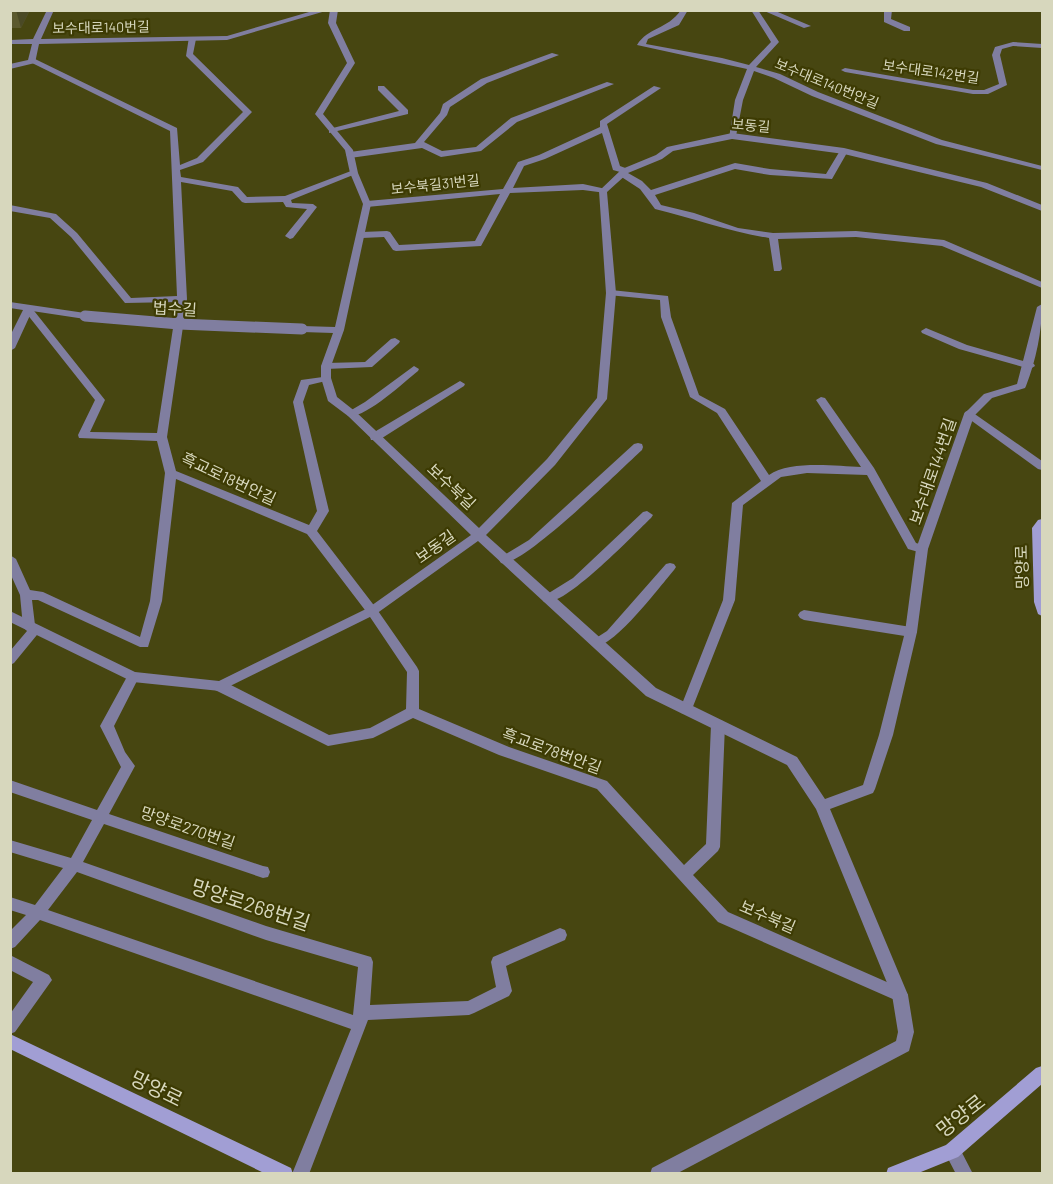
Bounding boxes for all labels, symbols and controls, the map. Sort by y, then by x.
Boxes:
street label: 보수대로140번길 [52,18,150,36]
street label: 보수대로140번안길 [773,54,881,112]
street label: 보수대로142번길 [882,56,980,86]
street label: 보동길 [731,115,771,135]
street label: 보수북길31번길 [390,171,480,197]
street label: 법수길 [152,297,198,319]
street label: 보수대로144번길 [905,415,959,527]
street label: 흑교로18번안길 [179,448,279,508]
street label: 보수북길 [424,459,480,513]
street label: 보동길 [411,526,459,566]
street label: 망양로 [1011,544,1031,589]
street label: 흑교로78번안길 [500,723,604,777]
street label: 망양로270번길 [138,802,238,852]
street label: 망양로268번길 [189,874,313,934]
street label: 보수북길 [737,896,799,936]
street label: 망양로 [127,1065,187,1111]
street label: 망양로 [931,1089,989,1141]

